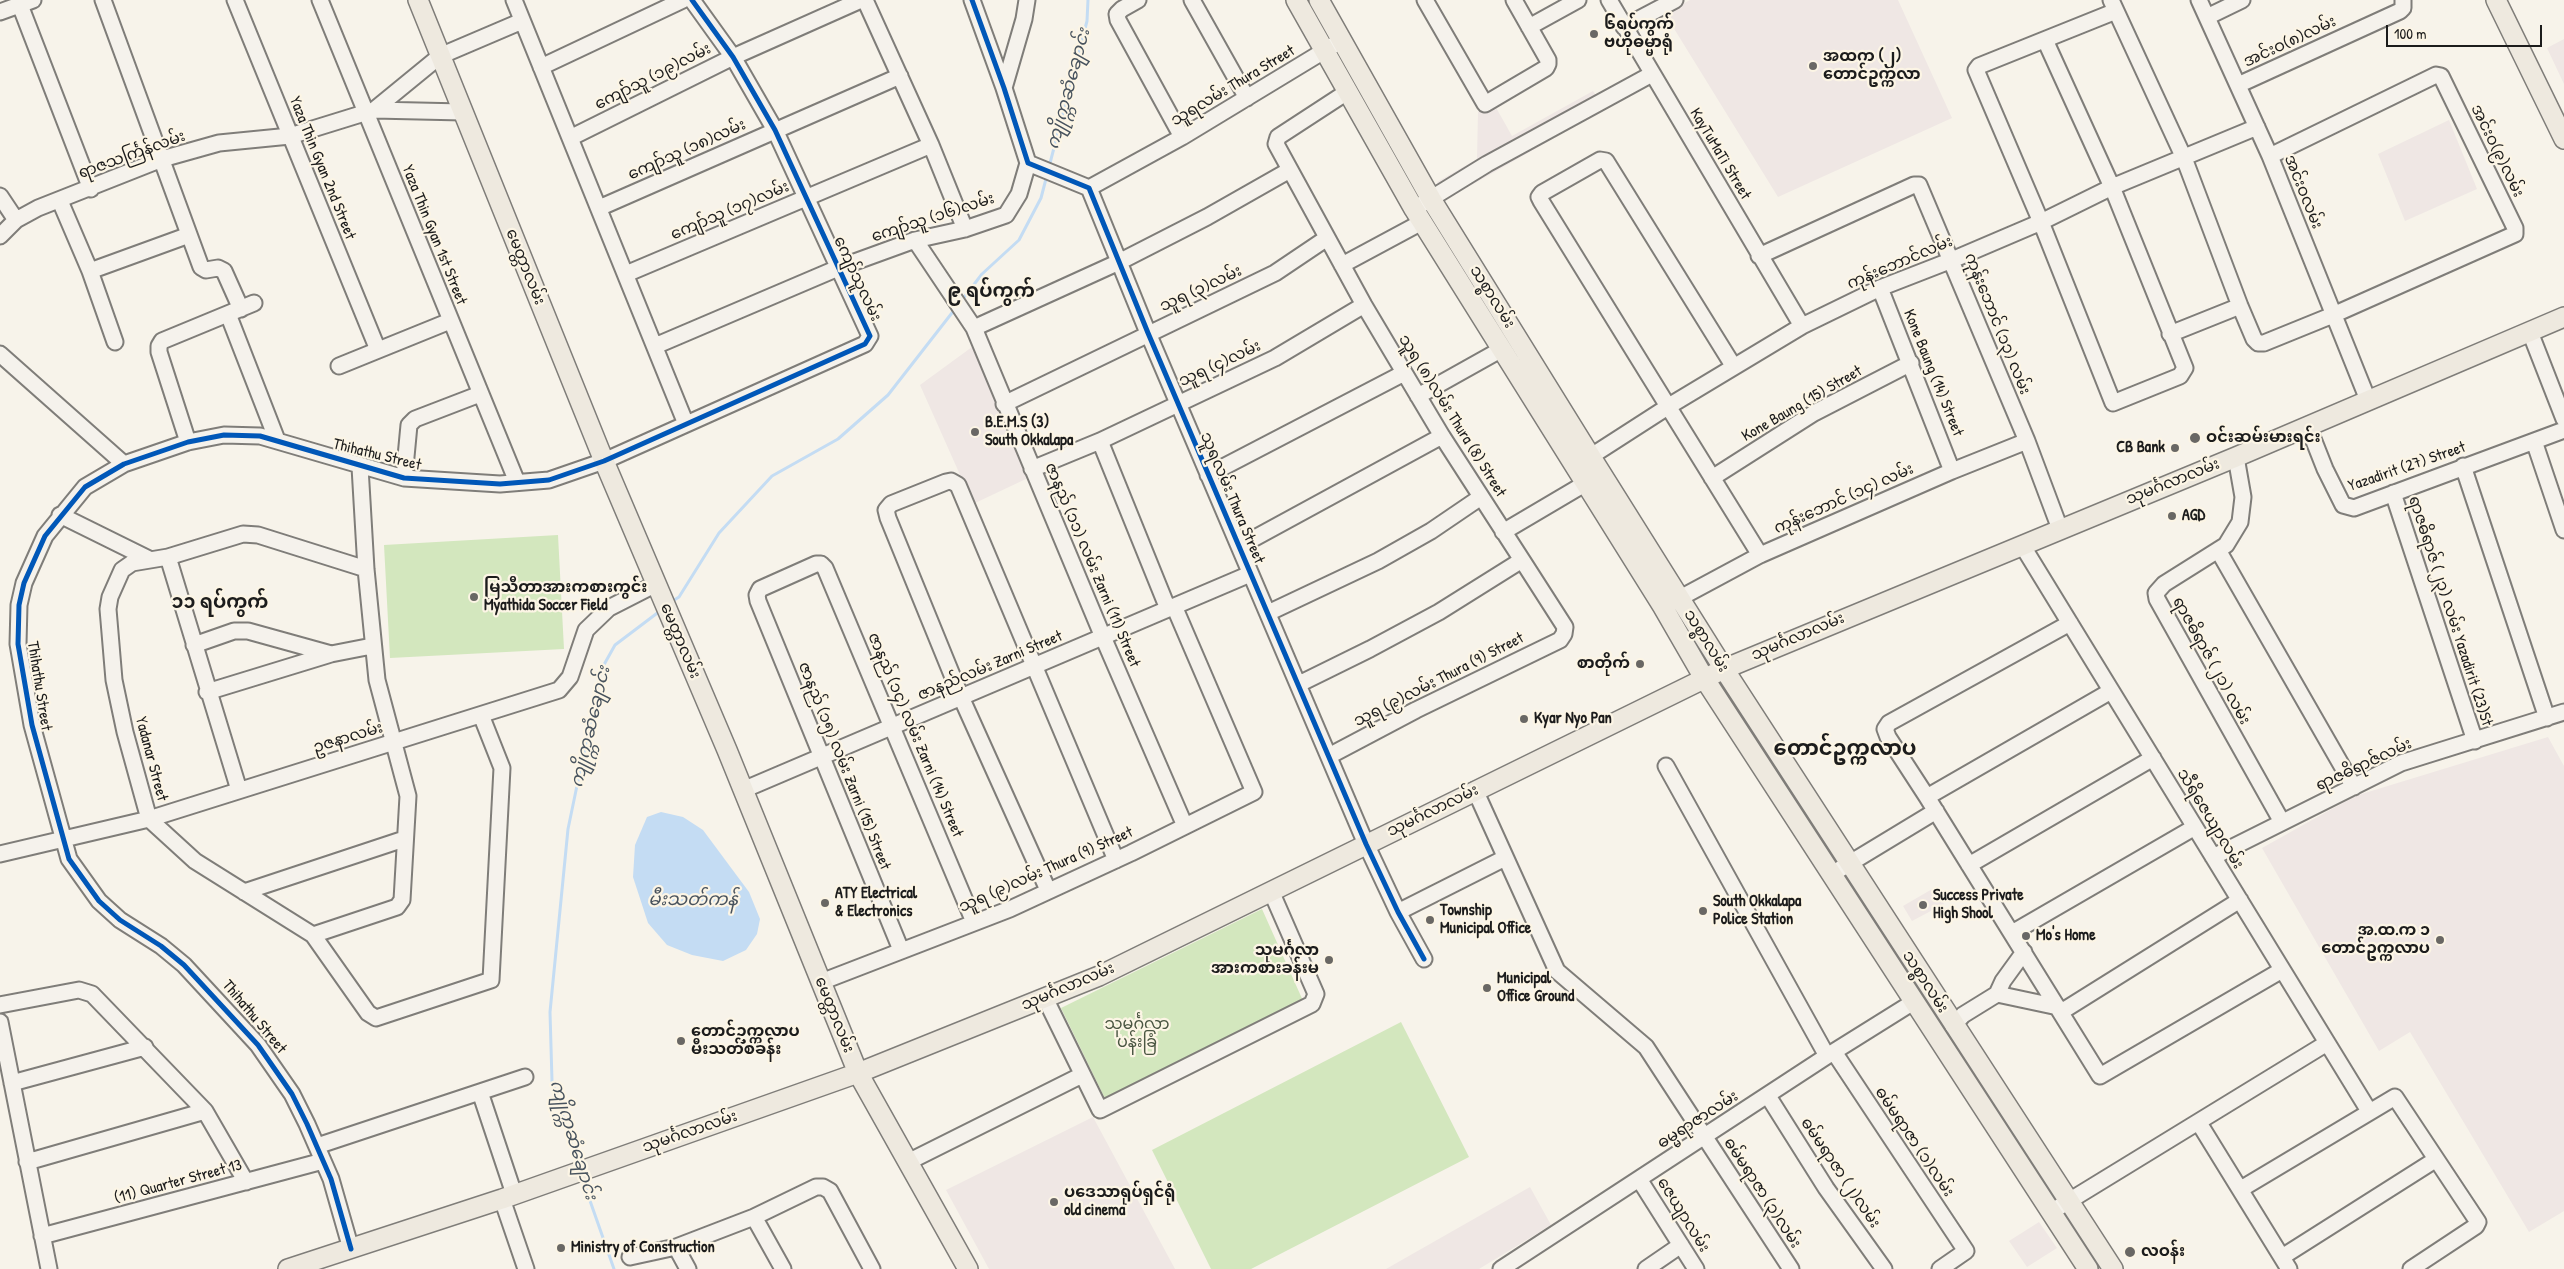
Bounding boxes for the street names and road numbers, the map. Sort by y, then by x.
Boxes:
street label: အင်းဝ(၈)လမ်း [2241,12,2339,72]
street label: ကျော်သူ (၁၉)လမ်း [592,39,714,115]
street label: သူရလမ်း Thura Street [1168,41,1298,131]
street label: Yaza Thin Gyan 2nd Street [285,94,359,242]
street label: အင်းဝ(၉)လမ်း [2466,101,2528,201]
street label: KayTuMaTi Street [1685,105,1755,203]
street label: ကျော်သူ (၁၈)လမ်း [625,115,749,185]
street label: ရာဇသင်္ကြန်လမ်း [76,127,188,183]
street label: အင်းဝလမ်း [2279,152,2327,232]
street label: Yaza Thin Gyan 1st Street [397,162,471,308]
street label: ကျော်သူ (၁၇)လမ်း [668,177,792,245]
street label: ကျော်သူ (၁၆)လမ်း [869,189,997,247]
street label: မေတ္တာလမ်း [501,226,549,308]
street label: ကုန်းဘောင်လမ်း [1844,232,1956,294]
street label: ကျော်သူလမ်း [829,233,885,325]
street label: ကုန်းဘောင် (၁၃) လမ်း [1960,250,2034,398]
street label: သူရ (၃)လမ်း [1157,262,1245,316]
street label: သစ္စာလမ်း [1465,262,1519,332]
street label: Kone Baung (14) Street [1899,307,1967,439]
street label: သူရ (၈)လမ်း Thura (8) Street [1394,331,1510,501]
street label: သူရ (၄)လမ်း [1176,337,1264,391]
street label: Kone Baung (15) Street [1738,362,1866,446]
street label: သူရလမ်း Thura Street [1196,429,1268,567]
street label: Thihathu Street [331,435,423,475]
street label: Yazadirit (27) Street [2346,438,2468,496]
street label: သုမင်္ဂလာလမ်း [2123,455,2223,509]
street label: ဇာနည် (၁၁) လမ်း Zarni (11) Street [1040,460,1144,670]
street label: ကုန်းဘောင် (၁၄) လမ်း [1771,460,1917,538]
street label: ရာဇဓိရာဇ် (၂၃) လမ်း Yazadirit (23)St [2404,494,2496,728]
street label: ရာဇဓိရာဇ် (၂၁) လမ်း [2168,594,2254,728]
street label: မေတ္တာလမ်း [655,600,705,682]
street label: သစ္စာလမ်း [1679,606,1733,676]
street label: သုမင်္ဂလာလမ်း [1749,609,1847,665]
street label: ဇာနည်လမ်း Zarni Street [915,627,1065,705]
street label: သူရ (၉)လမ်း Thura (9) Street [1351,629,1527,731]
street label: ဇာနည် (၁၄) လမ်း Zarni (14) Street [863,630,967,840]
street label: Thihathu Street [22,640,56,732]
street label: ဇာနည် (၁၅) လမ်း Zarni (15) Street [793,659,895,873]
street label: Yadanar Street [131,715,171,803]
street label: ဥဇနာလမ်း [311,718,385,758]
street label: ရာဇဓိရာဇ်လမ်း [2313,734,2415,796]
street label: သီရိဇေယျာလမ်း [2173,765,2247,873]
street label: သုမင်္ဂလာလမ်း [1384,781,1482,841]
street label: သူရ (၉)လမ်း Thura (9) Street [956,823,1136,917]
street label: သစ္စာလမ်း [1898,947,1952,1017]
street label: သုမင်္ဂလာလမ်း [1019,959,1117,1015]
street label: မေတ္တာလမ်း [810,974,858,1056]
street label: Thihathu Street [218,976,290,1058]
street label: ဓမ်မရာဇာ (၁)လမ်း [1870,1084,1958,1200]
street label: ဓမ္မရာဇာလမ်း [1654,1087,1742,1153]
street label: သုမင်္ဂလာလမ်း [640,1107,740,1157]
street label: ဓမ်မရာဇာ (၂)လမ်း [1796,1114,1884,1232]
street label: ဓမ်မရာဇာ (၃)လမ်း [1719,1134,1805,1252]
street label: (11) Quarter Street 13 [112,1156,244,1208]
street label: ဇေယျာလမ်း [1652,1174,1714,1256]

